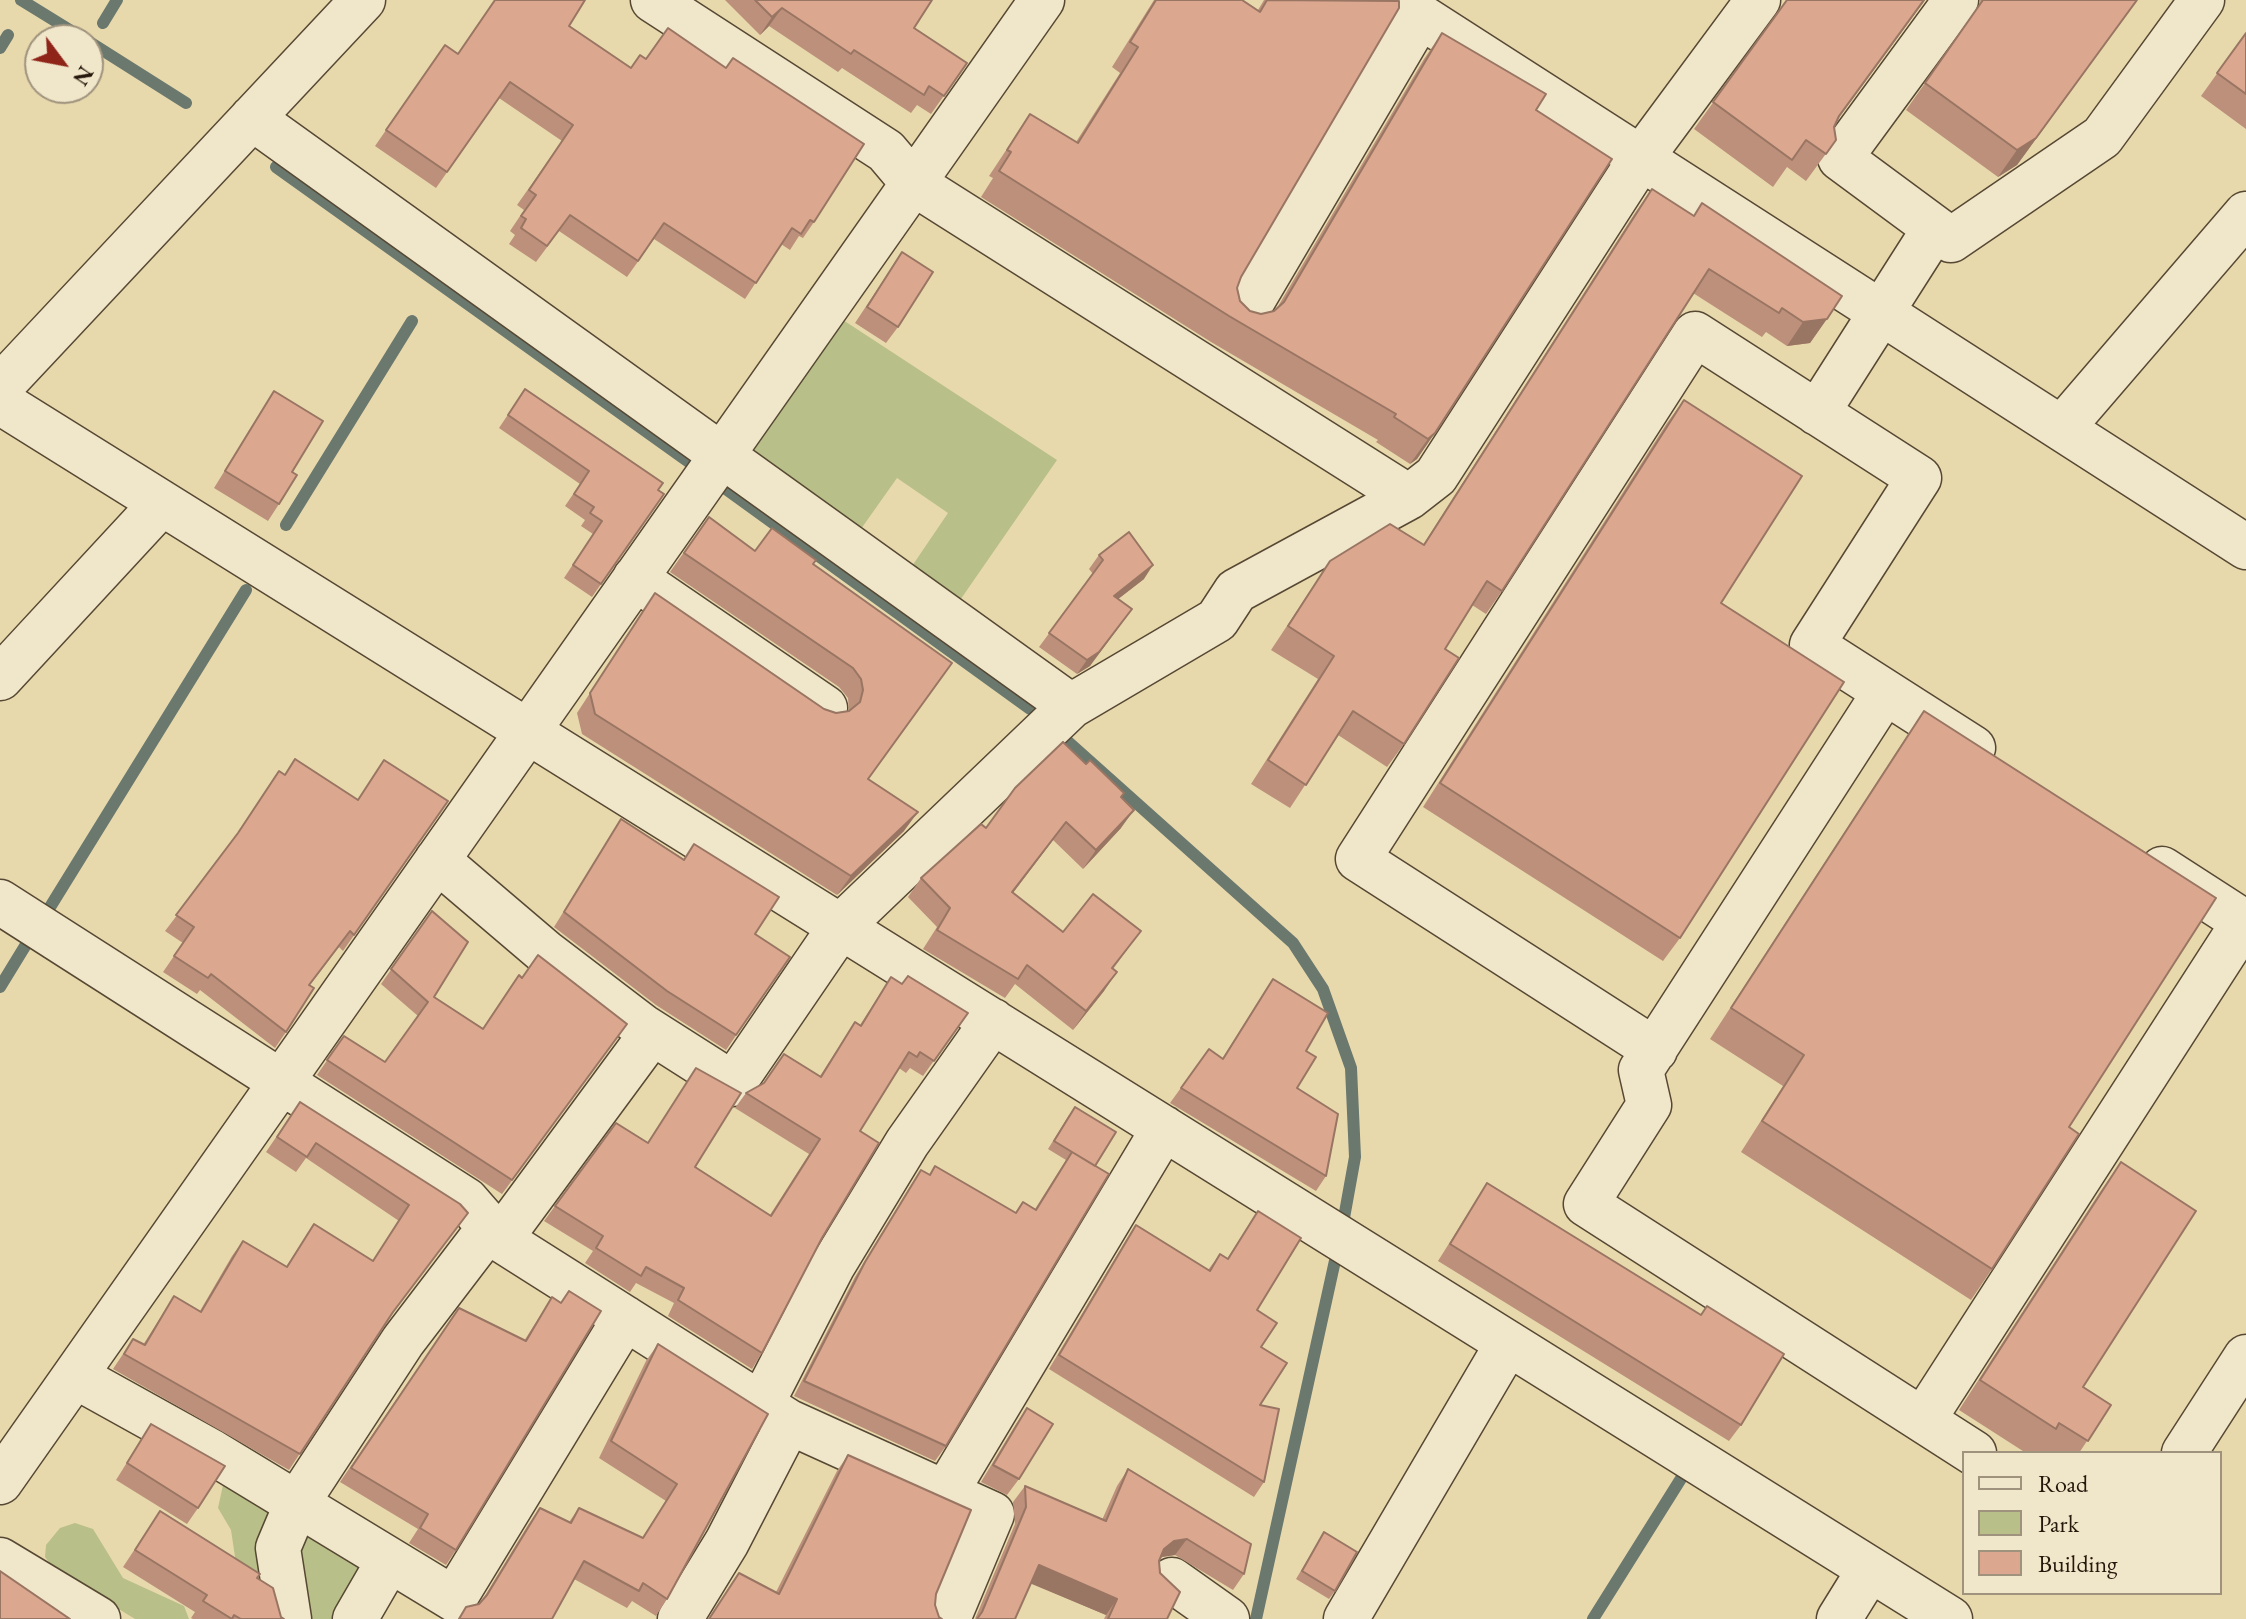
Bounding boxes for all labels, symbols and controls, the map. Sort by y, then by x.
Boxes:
north arrow [24,24,104,104]
text: N [66,61,100,91]
legend [1962,1451,2222,1595]
text: Road [2038,1468,2088,1499]
text: Park [2038,1508,2079,1539]
text: Building [2038,1548,2118,1579]

